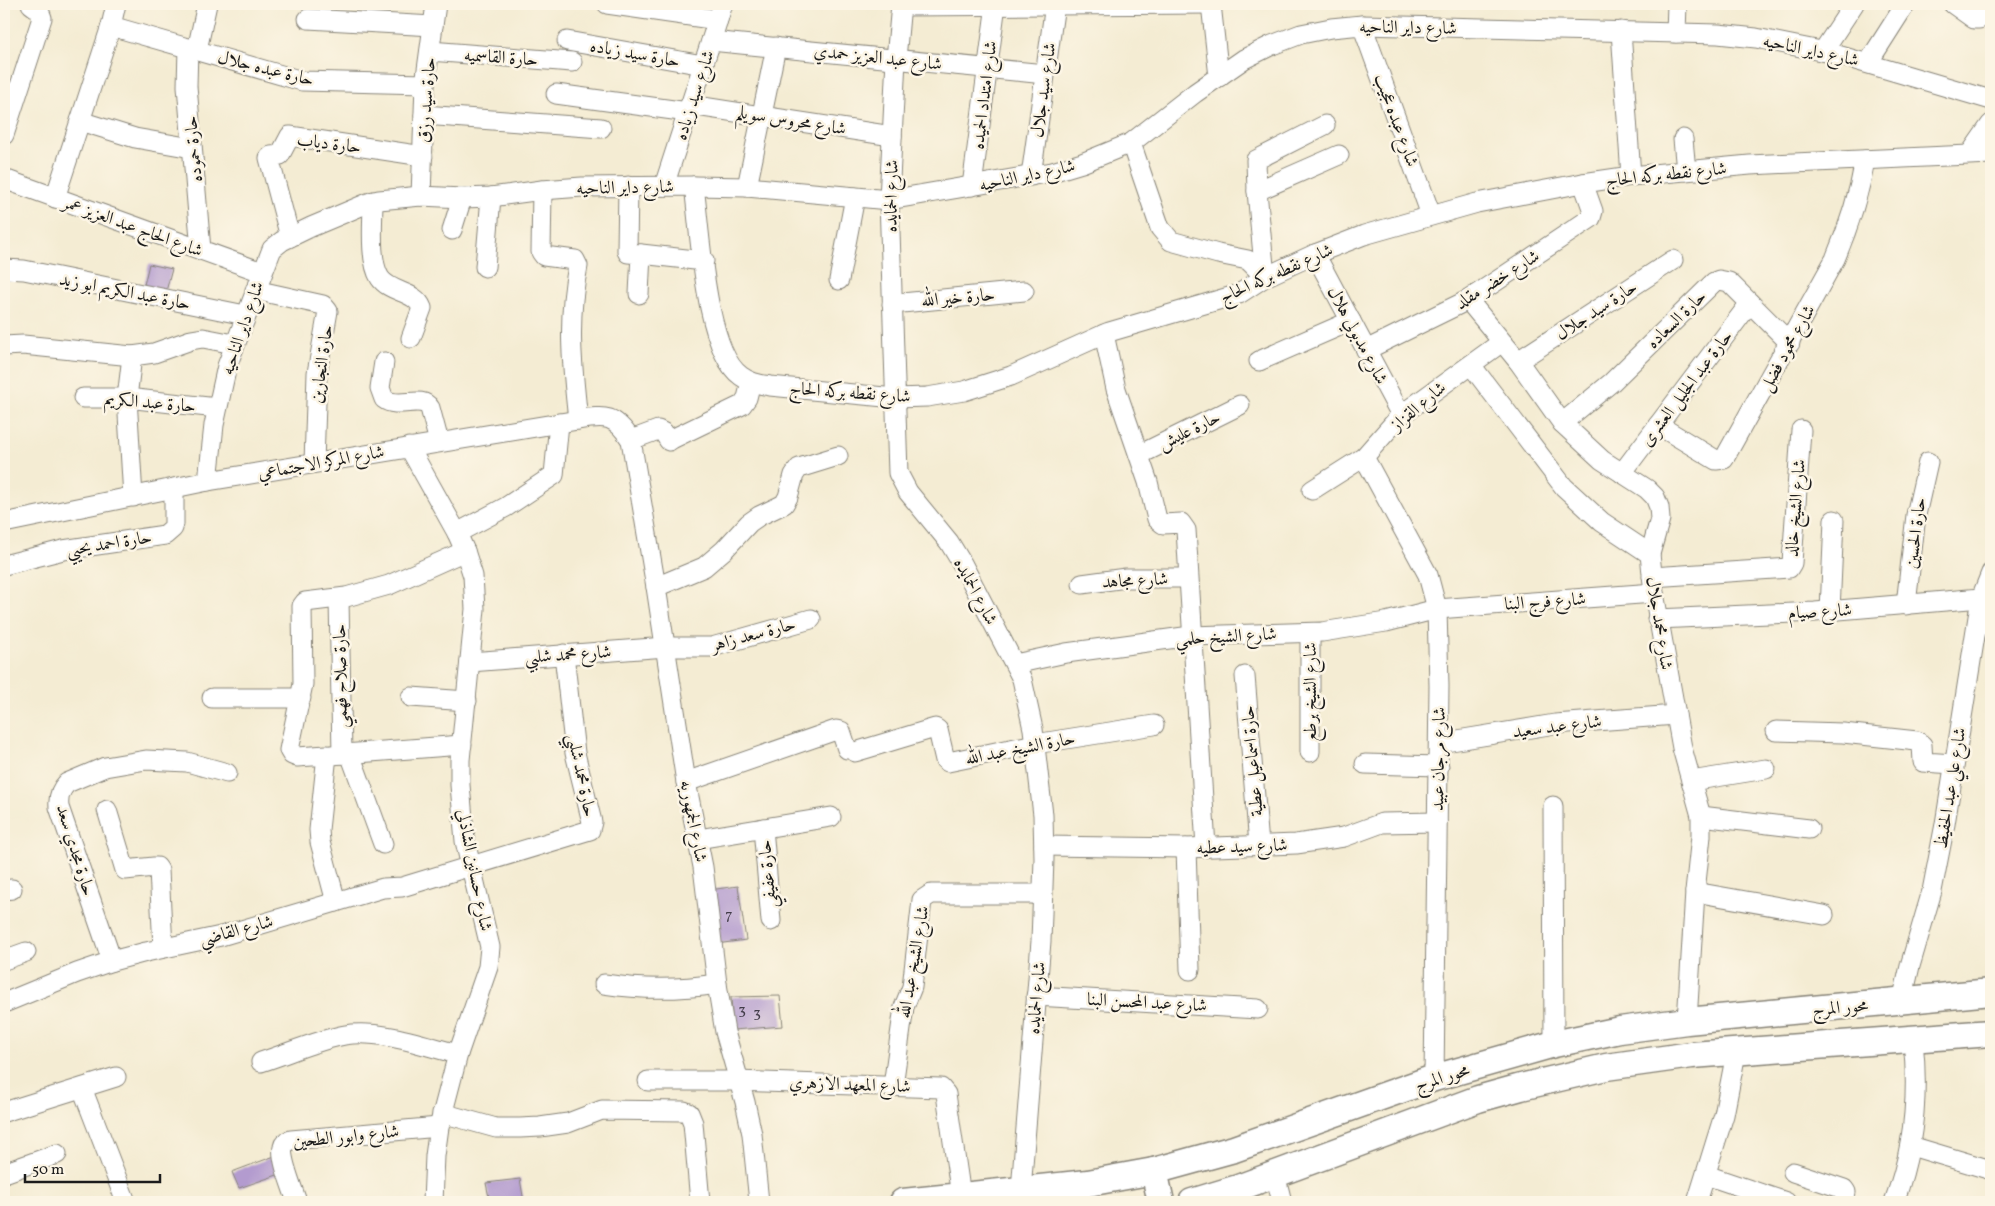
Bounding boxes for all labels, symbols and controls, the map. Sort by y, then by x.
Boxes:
street label: شارع داير الناحيه [1359,15,1457,43]
street label: شارع داير الناحيه [1760,29,1861,75]
street label: حارة سيد زياده [588,34,682,75]
street label: شارع عبد العزيز حمدي [812,39,943,79]
street label: شارع امتداد الحميده [966,39,1006,151]
street label: شارع سيد جلال [1025,41,1065,139]
street label: حارة القاسميه [463,43,539,74]
street label: حارة عبده جلال [215,45,316,93]
street label: شارع سيد زياده [669,47,723,144]
street label: حارة سيد رزق [412,56,443,144]
street label: شارع عبده عجيب [1366,70,1424,171]
street label: شارع محروس سويلم [733,100,848,146]
street label: حارة حموده [179,115,210,183]
street label: حارة دياب [295,128,362,161]
street label: شارع داير الناحيه [977,154,1078,200]
street label: شارع نقطه بركه الحاج [1604,157,1728,196]
street label: شارع الحمايده [879,159,907,233]
street label: شارع داير الناحيه [576,175,674,203]
street label: شارع الحاج عبد العزيز عمر [57,190,206,266]
street label: شارع نقطه بركه الحاج [1216,238,1338,312]
street label: شارع خضر مقلد [1451,244,1545,317]
street label: حارة عبد الكريم ابو زيد [57,268,192,319]
street label: حارة سيد جلال [1551,275,1643,347]
street label: شارع داير الناحيه [216,278,272,379]
street label: حارة خير الله [920,280,996,314]
street label: شارع مدبولي هلال [1319,282,1393,390]
street label: حارة السعاده [1641,285,1713,355]
street label: شارع محمود فضل [1754,301,1823,397]
street label: حارة النجارين [305,323,340,405]
street label: حارة عبد الجليل العشرى [1635,325,1739,452]
street label: شارع القزاز [1384,376,1453,440]
street label: شارع نقطه بركه الحاج [788,377,912,412]
street label: حارة عبد الكريم [103,387,197,422]
street label: حارة عليش [1154,405,1225,457]
street label: شارع المركز الاجتماعي [256,440,387,488]
street label: شارع الشيخ خالد [1780,458,1815,558]
street label: حارة الحسين [1900,496,1933,570]
street label: حارة احمد يحيي [65,525,154,567]
street label: شارع الحمايده [946,554,1003,630]
street label: شارع مجاهد [1101,567,1169,597]
street label: شارع محمد جلال [1638,575,1678,672]
street label: شارع فرج البنا [1503,587,1587,620]
street label: شارع صيام [1787,598,1853,629]
street label: حارة سعد زاهر [706,612,799,659]
street label: شارع الشيخ حلمي [1175,622,1278,656]
street label: حارة صلاح فهمي [328,624,358,728]
street label: شارع محمد شلبي [524,640,613,674]
street label: شارع الشيخ برطع [1299,642,1326,742]
street label: حارة اسماعيل عطية [1236,705,1271,817]
street label: شارع مرجان عبيد [1426,707,1454,811]
street label: شارع عبد سعيد [1511,710,1603,746]
street label: حارة الشيخ عبد الله [963,724,1078,774]
street label: شارع علي عبد الحفيظ [1930,726,1976,851]
street label: حارة محمد شلبي [557,731,602,820]
street label: شارع الجمهوريه [671,778,713,865]
street label: حارة مجدي سعد [48,802,100,900]
street label: شارع حسانين الشاذلي [448,807,498,934]
street label: شارع سيد عطيه [1196,833,1288,863]
street label: حارة عفيفي [753,838,788,909]
street label: شارع الشيخ عبد الله [889,904,939,1021]
house number: 7 [725,905,733,926]
street label: شارع القاضي [197,910,277,956]
street label: شارع الحمايده [1022,961,1054,1036]
street label: شارع عبد المحسن البنا [1086,988,1208,1020]
street label: محور المرج [1811,994,1870,1025]
house number: 3 [738,1000,746,1021]
house number: 3 [753,1003,761,1024]
street label: محور المرج [1412,1058,1474,1101]
street label: شارع المعهد الازهري [789,1071,911,1101]
street label: شارع وابور الطحين [292,1119,401,1156]
scale bar [25,1151,160,1183]
text: 50 m [32,1160,64,1181]

